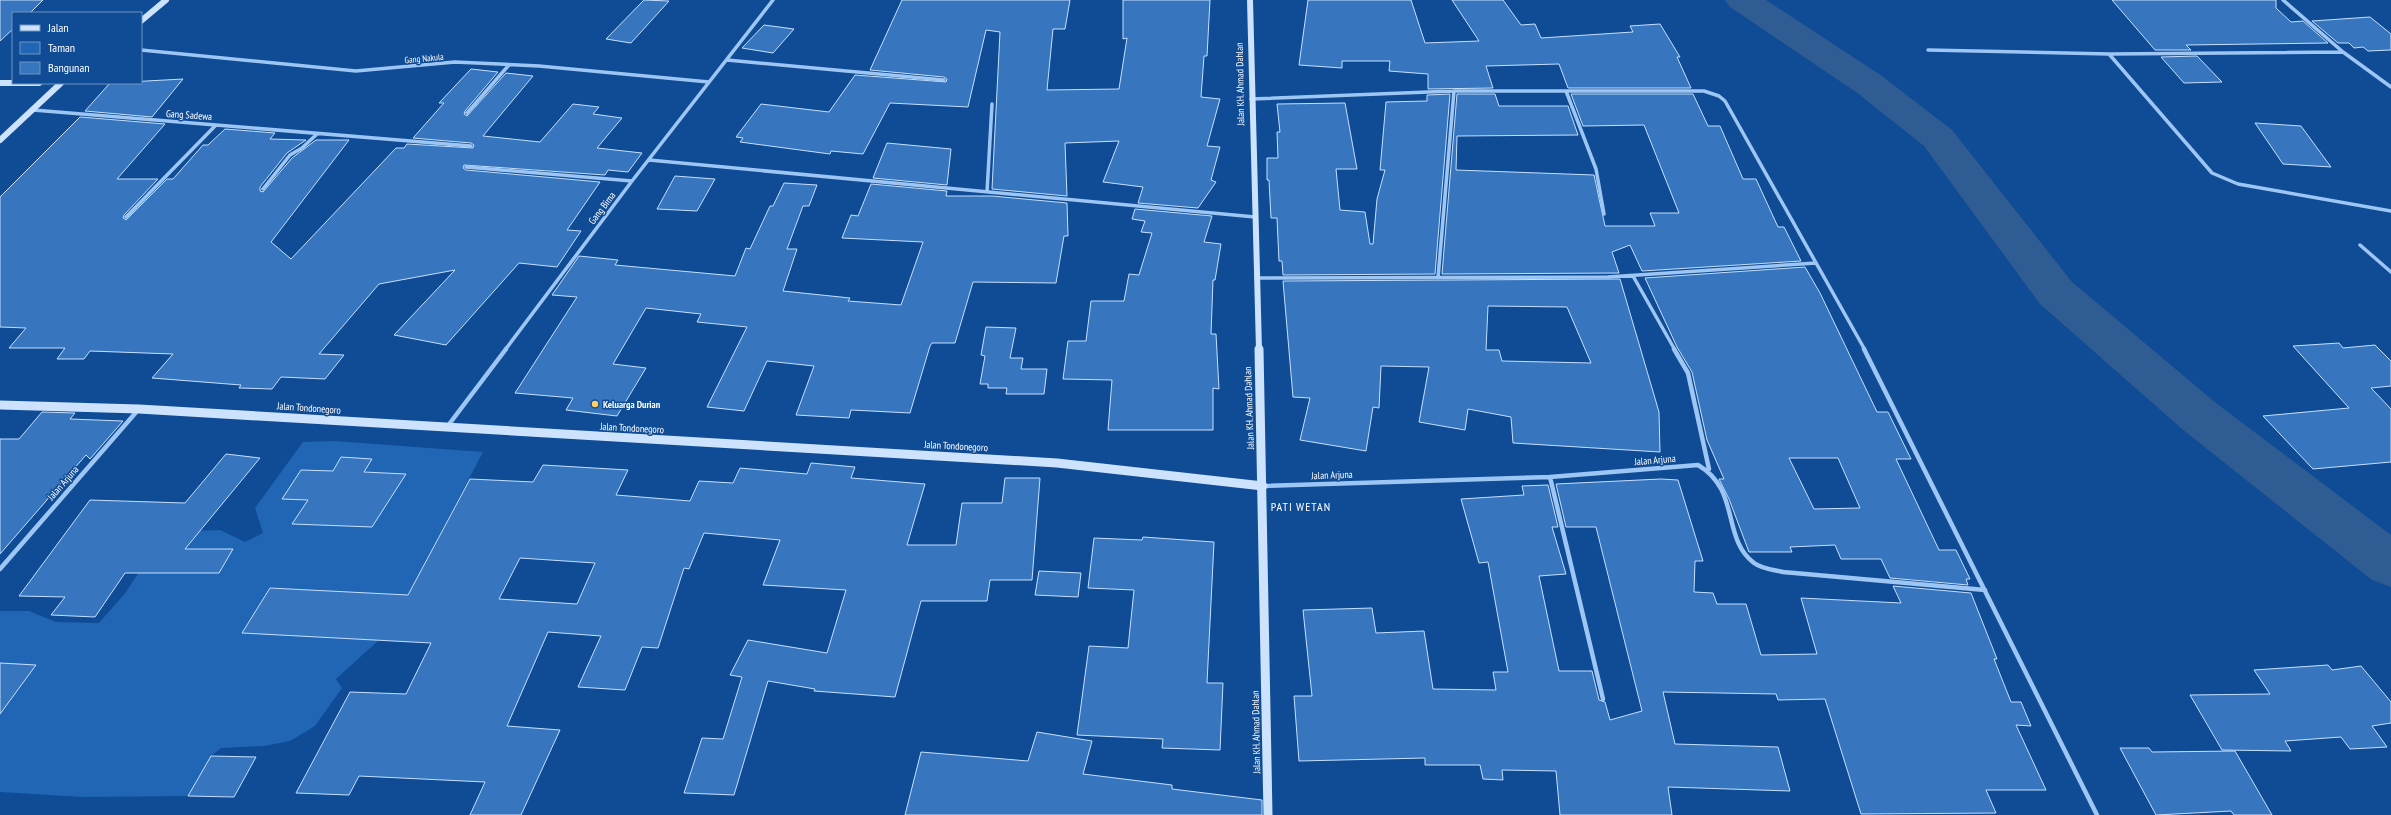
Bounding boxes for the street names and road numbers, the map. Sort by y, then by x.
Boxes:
street label: Jalan KH. Ahmad Dahlan [1233,42,1247,127]
street label: Gang Nakula [404,51,444,65]
street label: Gang Sadewa [165,107,213,123]
street label: Gang Bima [586,189,618,227]
street label: Jalan KH. Ahmad Dahlan [1241,366,1257,451]
street label: Jalan Tondonegoro [276,399,341,417]
street label: Jalan Tondonegoro [599,420,664,436]
street label: Jalan Tondonegoro [923,438,988,454]
street label: Jalan Arjuna [1633,452,1676,468]
street label: Jalan Arjuna [44,463,81,504]
street label: Jalan Arjuna [1310,468,1353,482]
street label: Jalan KH. Ahmad Dahlan [1249,690,1263,775]

